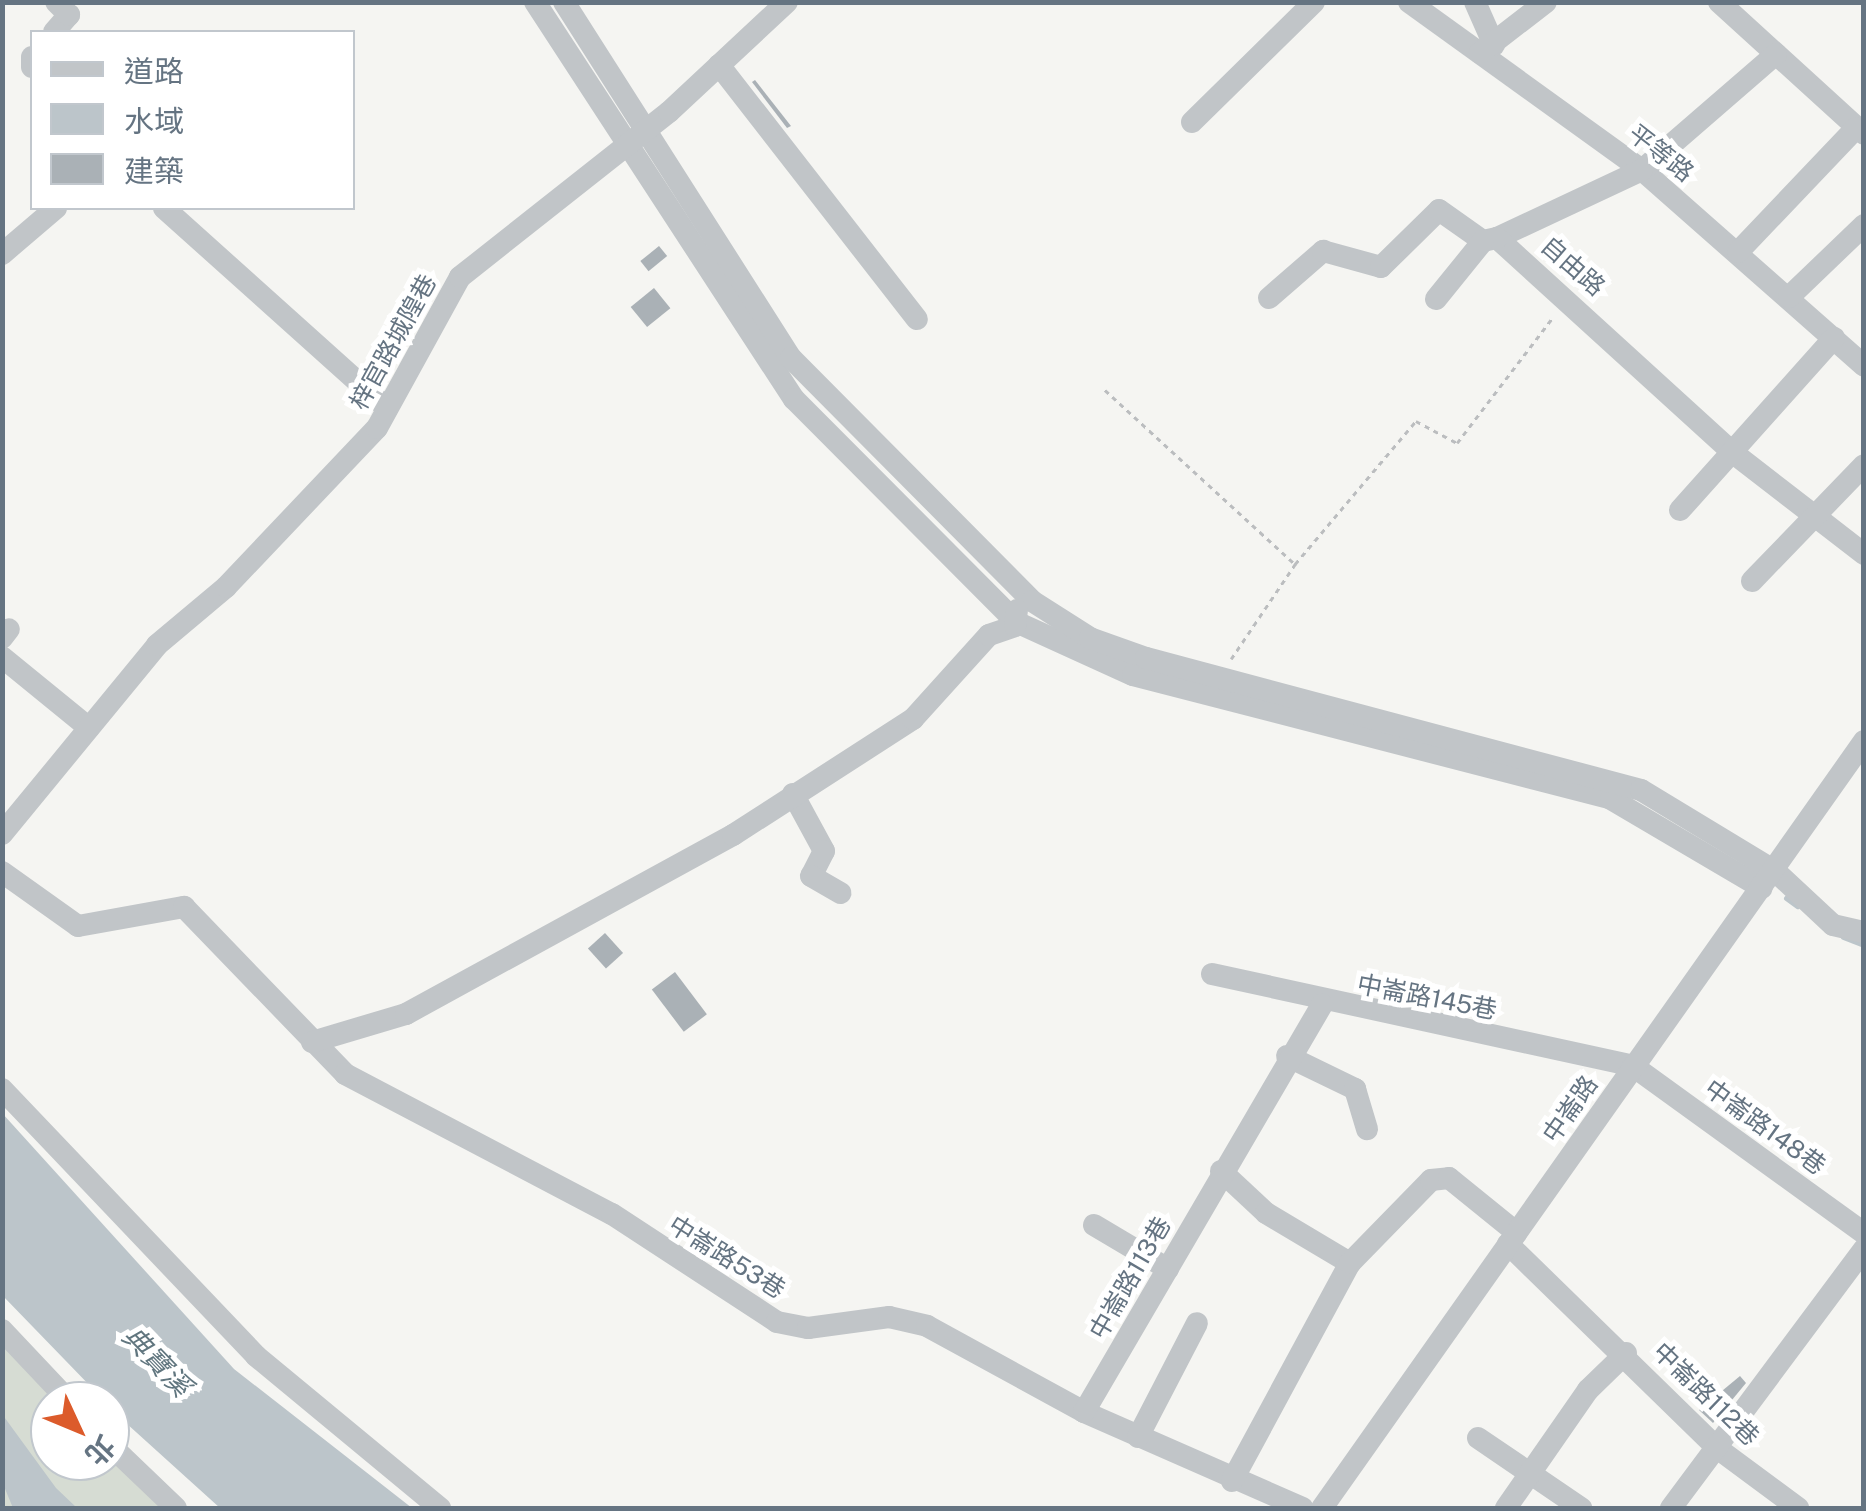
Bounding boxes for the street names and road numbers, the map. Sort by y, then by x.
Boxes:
street label: 平等路 [1622,118,1700,188]
street label: 自由路 [1535,230,1611,302]
street label: 梓官路城隍巷 [344,269,442,415]
street label: 中崙路145巷 [1355,969,1499,1025]
street label: 中崙路 [1536,1070,1604,1148]
street label: 中崙路148巷 [1699,1073,1831,1181]
street label: 中崙路53巷 [663,1209,791,1305]
street label: 中崙路113巷 [1083,1212,1177,1344]
street label: 中崙路112巷 [1647,1336,1765,1452]

